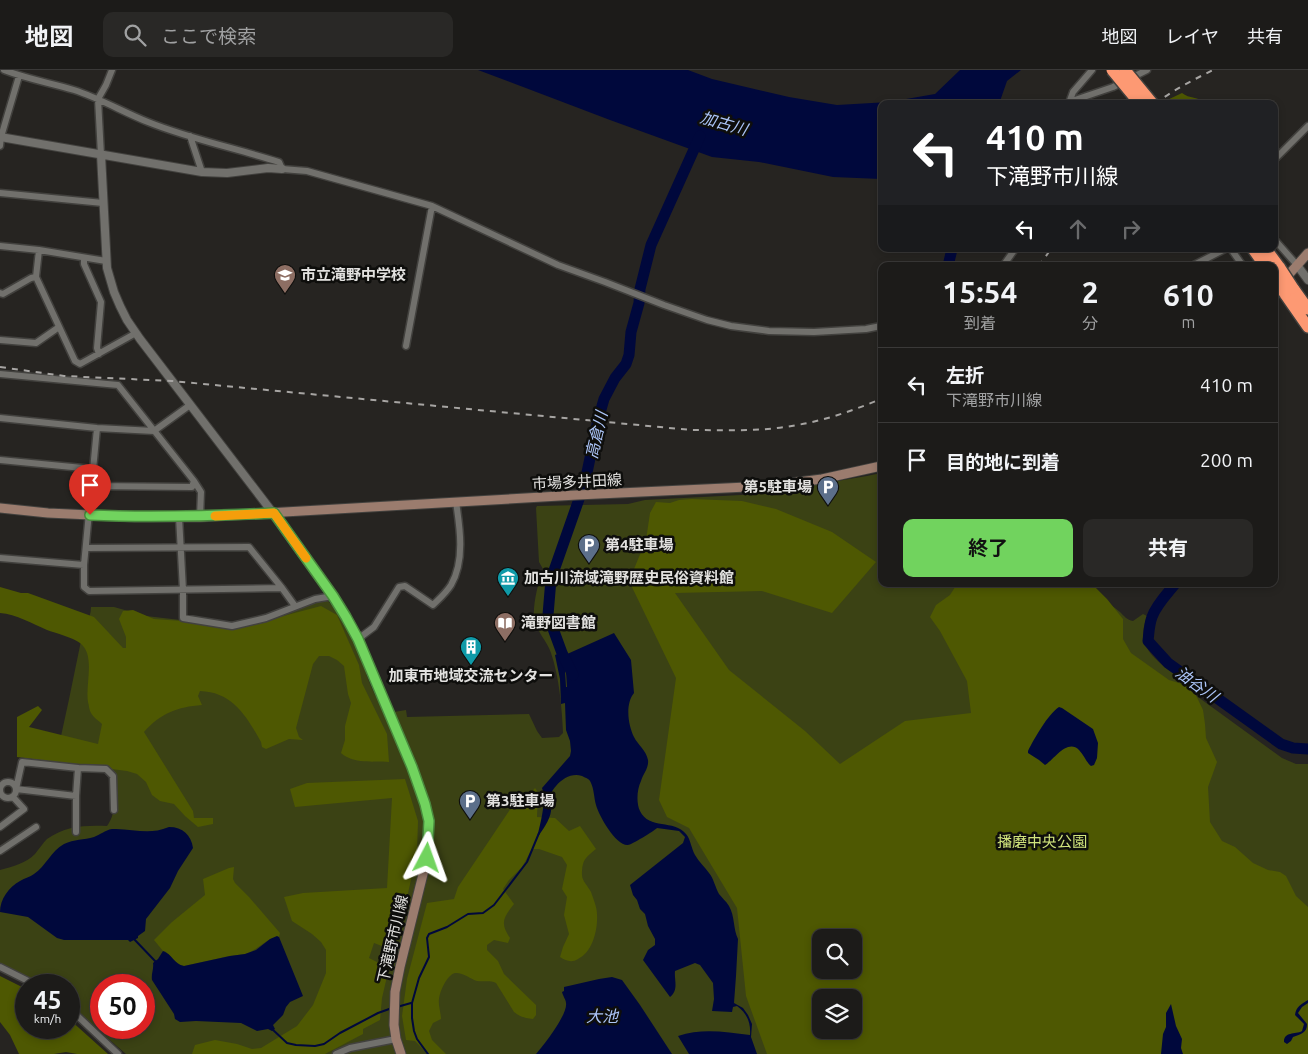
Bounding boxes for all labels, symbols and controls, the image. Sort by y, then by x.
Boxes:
search box [103,12,453,57]
icon: search [121,21,149,49]
text: 地図 [25,23,73,50]
text: ここで検索 [161,25,256,47]
text: 地図 [1102,26,1138,46]
text: レイヤ [1166,26,1219,46]
text: 共有 [1247,26,1283,46]
water label: 加古川 [698,108,751,139]
text: 410 m [986,117,1084,157]
icon: left [903,120,968,185]
text: 下滝野市川線 [986,163,1118,188]
icon: left [1011,215,1039,243]
icon: ahead [1064,215,1092,243]
icon: right [1117,215,1145,243]
school or university icon: 市立滝野中学校 [273,263,297,294]
place label: 市立滝野中学校 [301,266,406,283]
text: 15:54 [942,275,1017,309]
text: 2 [1082,275,1099,309]
text: 610 [1163,278,1214,312]
text: m [1181,313,1195,331]
text: 到着 [964,314,996,332]
text: 分 [1082,314,1098,332]
text: 左折 [946,364,984,386]
icon: left [903,371,931,399]
text: 410 m [1200,374,1253,396]
text: 下滝野市川線 [946,391,1042,409]
water label: 高倉川 [582,408,611,460]
icon: arrive [903,446,931,474]
text: 200 m [1200,449,1253,471]
text: 目的地に到着 [946,451,1060,473]
pin [69,464,111,515]
icon: arrive [76,471,104,499]
street label: 市場多井田線 [532,471,622,492]
parking icon: 第5駐車場 [816,475,840,506]
place label: 第5駐車場 [744,478,812,495]
button: 終了 [903,519,1073,577]
button: 共有 [1083,519,1253,577]
parking icon: 第4駐車場 [577,533,601,564]
place label: 第4駐車場 [605,536,673,553]
museum icon: 加古川流域滝野歴史民俗資料館 [496,566,520,597]
place label: 加古川流域滝野歴史民俗資料館 [524,569,734,586]
library icon: 滝野図書館 [493,611,517,642]
place label: 滝野図書館 [521,614,596,631]
building icon: 加東市地域交流センター [459,635,483,666]
water label: 油谷川 [1172,663,1223,707]
place label: 加東市地域交流センター [388,667,554,684]
parking icon: 第3駐車場 [458,789,482,820]
place label: 第3駐車場 [486,792,554,809]
position arrow [400,831,452,883]
park label: 播磨中央公園 [997,833,1087,850]
street label: 下滝野市川線 [374,893,411,985]
map controls [812,929,862,1039]
button: search [812,929,862,979]
speed limit sign: 50 [90,974,155,1039]
text: 45 [33,986,62,1014]
button: layers [812,989,862,1039]
water label: 大池 [586,1007,620,1025]
text: km/h [34,1012,61,1025]

